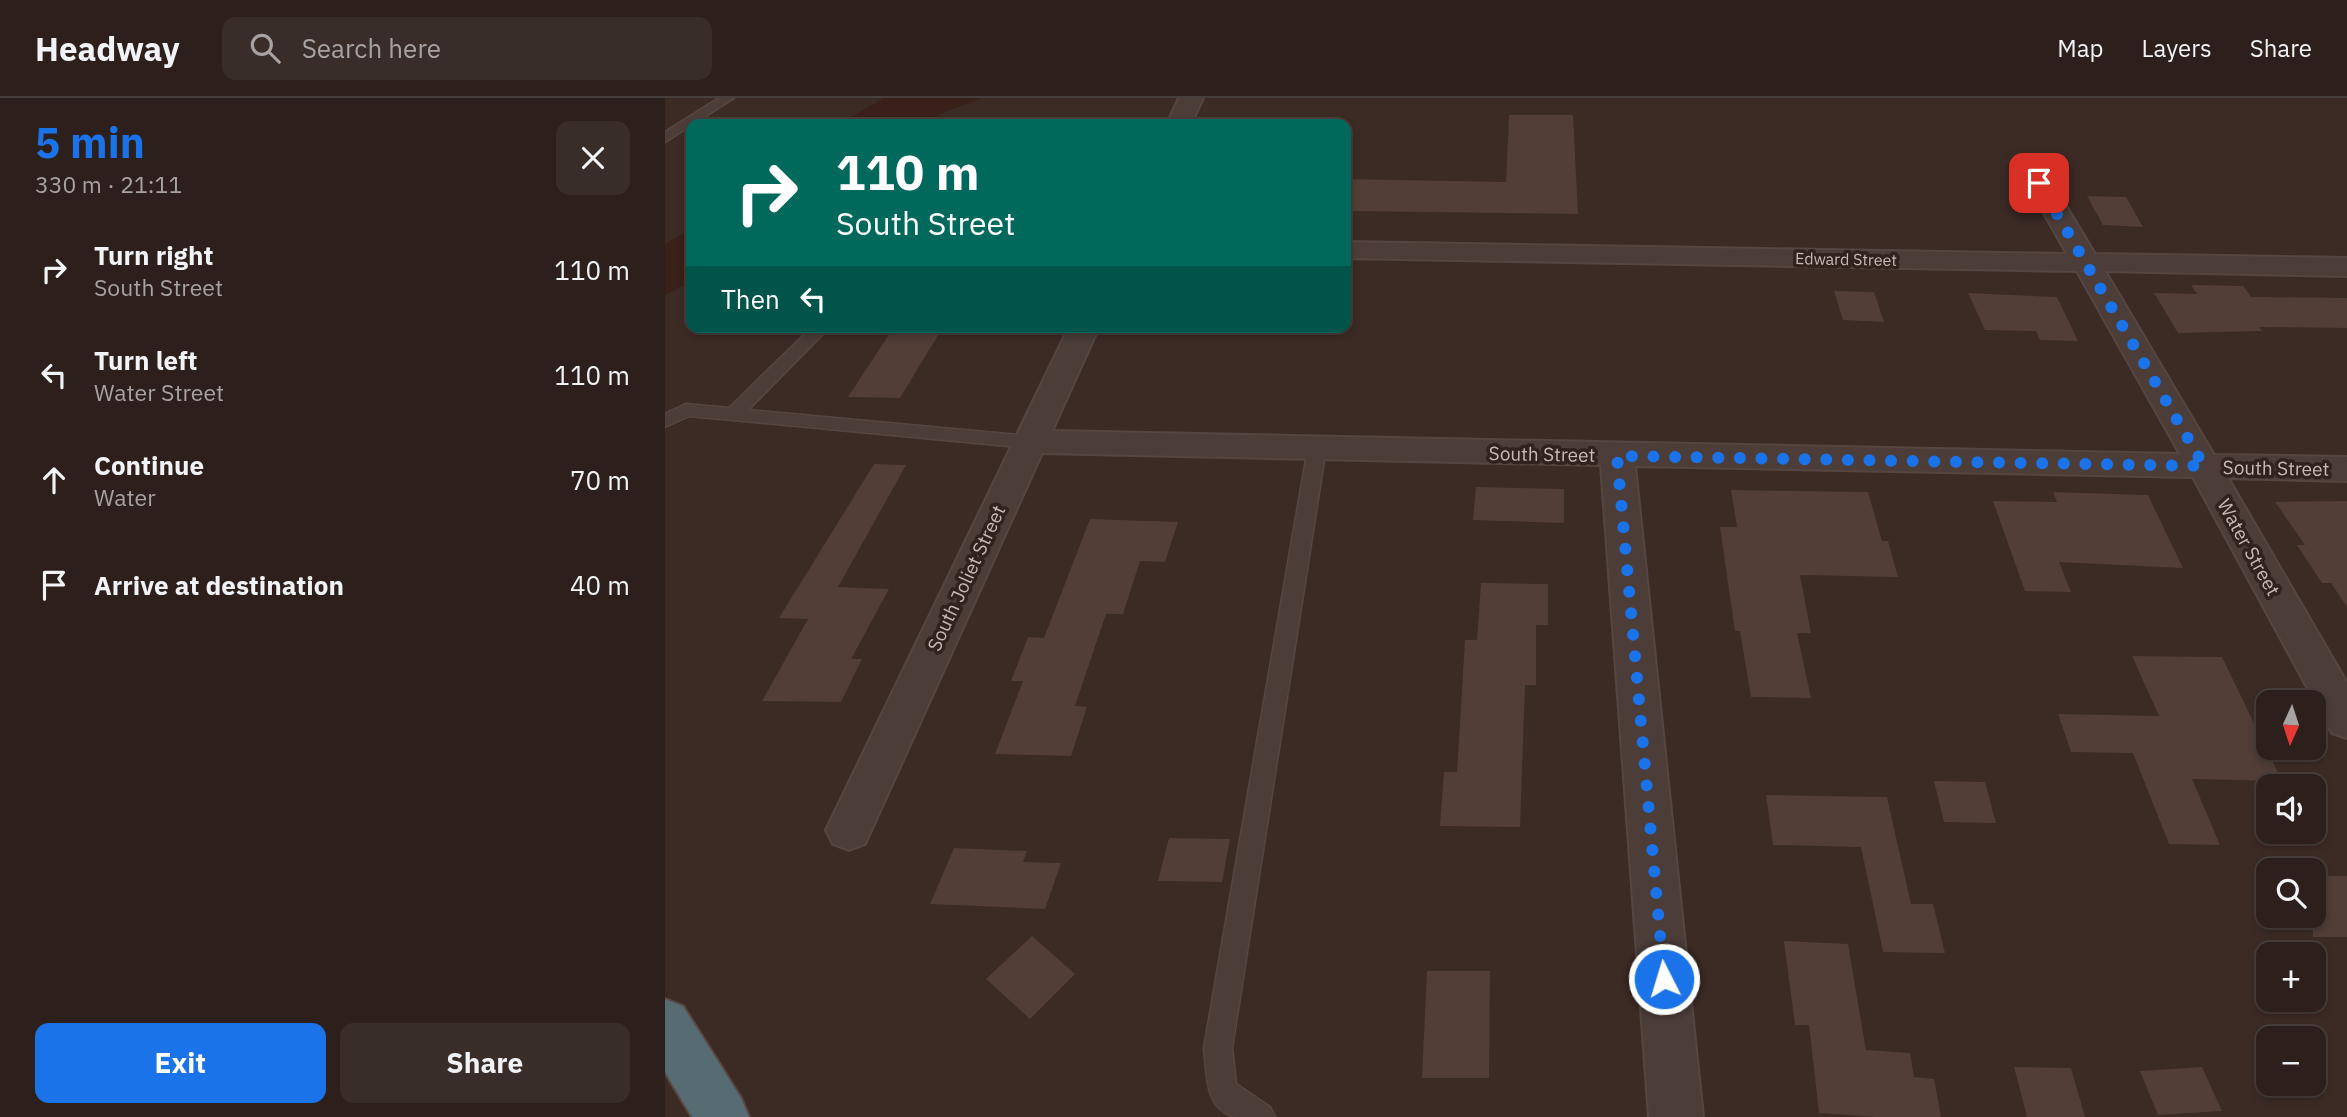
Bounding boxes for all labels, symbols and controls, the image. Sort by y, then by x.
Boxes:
search box [222,17,712,80]
text: Headway [35,27,180,70]
icon: search [246,29,284,67]
text: Search here [302,31,441,65]
text: Map [2057,32,2104,64]
text: Layers [2142,32,2212,64]
text: Share [2250,32,2312,64]
text: 5 min [35,115,145,170]
button: close [556,121,630,195]
text: 110 m [836,140,980,203]
icon: right [721,147,812,238]
pin [2009,153,2069,213]
icon: arrive [2020,164,2058,202]
text: 330 m · 21:11 [35,169,182,199]
text: South Street [836,202,1015,244]
text: Turn right [94,238,213,272]
street label: Edward Street [1795,248,1897,270]
icon: right [35,251,73,289]
text: 110 m [554,253,630,287]
text: South Street [94,272,223,302]
icon: left [794,280,832,318]
text: Then [721,282,780,316]
text: Turn left [94,343,197,377]
icon: left [35,356,73,394]
text: 110 m [554,358,630,392]
text: Water Street [94,377,224,407]
street label: South Street [1489,441,1595,467]
text: Continue [94,448,204,482]
street label: South Street [2223,455,2329,481]
icon: ahead [35,461,73,499]
text: 70 m [570,463,630,497]
text: Water [94,482,156,512]
street label: Water Street [2212,494,2286,600]
street label: South Joliet Street [922,501,1010,655]
icon: arrive [35,566,73,604]
text: Arrive at destination [94,568,344,602]
text: 40 m [570,568,630,602]
north arrow [2256,690,2326,760]
map controls [2256,690,2326,1096]
button: sound [2256,774,2326,844]
button: search [2256,858,2326,928]
position arrow [1627,942,1701,1016]
button: + [2256,942,2326,1012]
button: Exit [35,1023,326,1103]
button: Share [340,1023,630,1103]
button: − [2256,1026,2326,1096]

